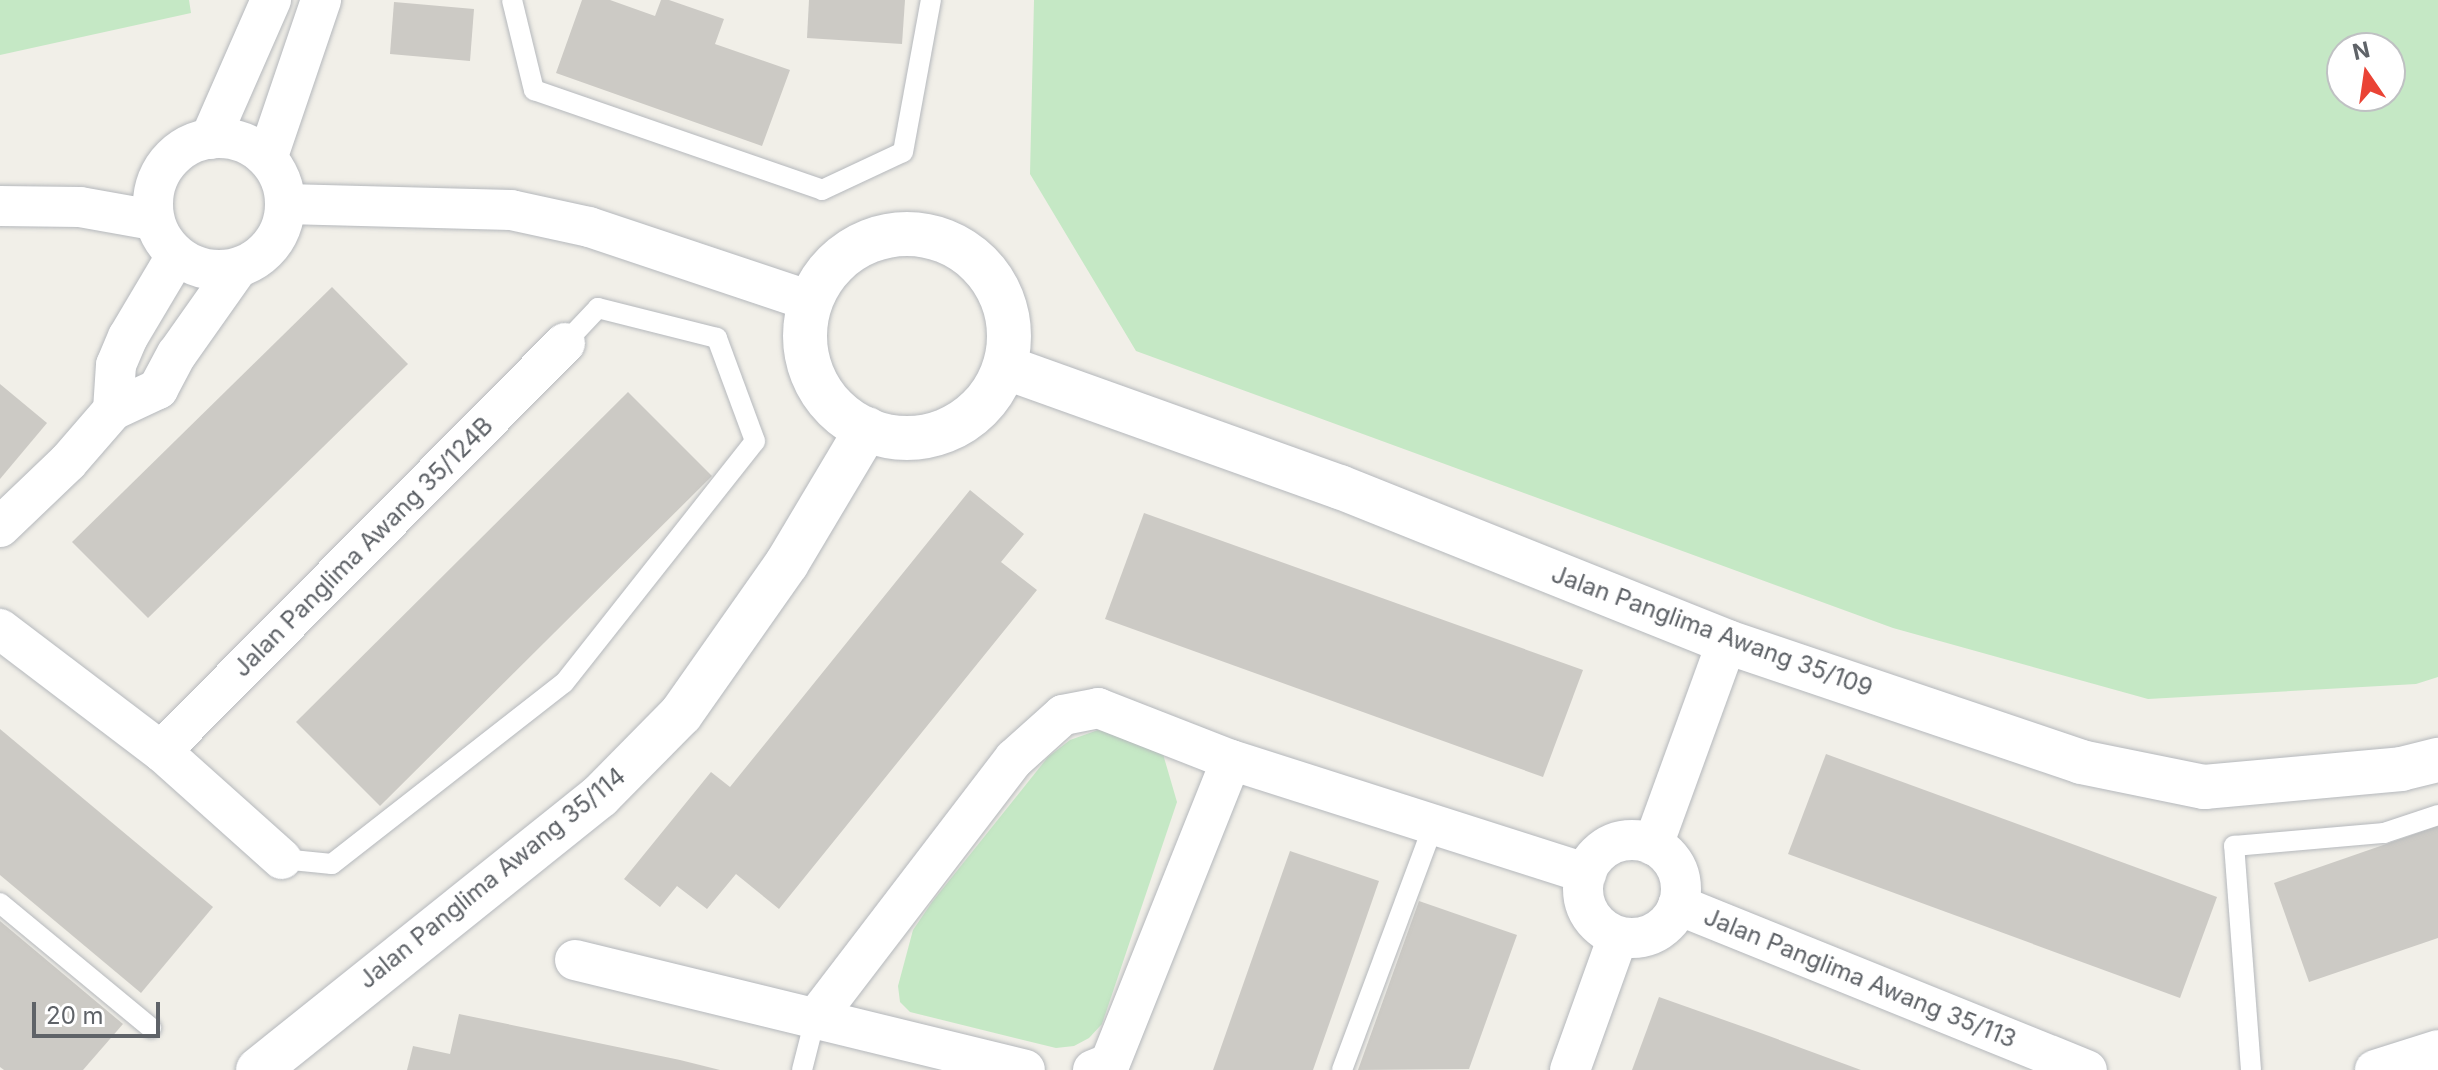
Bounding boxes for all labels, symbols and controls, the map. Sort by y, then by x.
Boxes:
north arrow [2326,32,2406,112]
text: N [2350,36,2372,65]
street label: Jalan Panglima Awang 35/124B [227,411,499,683]
street label: Jalan Panglima Awang 35/109 [1548,559,1876,703]
street label: Jalan Panglima Awang 35/114 [353,761,631,995]
street label: Jalan Panglima Awang 35/113 [1700,902,2020,1054]
scale bar [36,986,164,1036]
text: 20 m [46,1001,104,1030]

